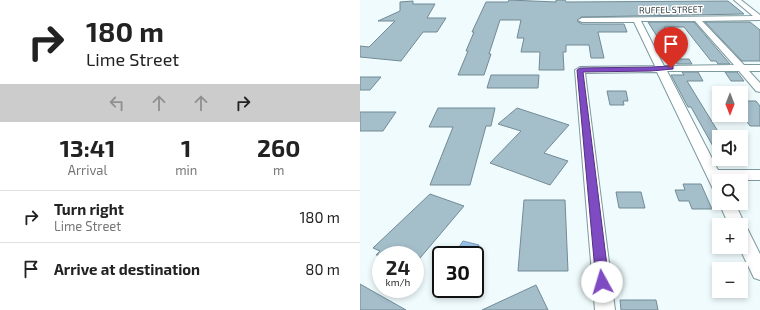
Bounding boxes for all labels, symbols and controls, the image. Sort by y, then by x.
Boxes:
street label: RUFFEL STREET [639,3,704,16]
text: 180 m [86,14,164,48]
icon: right [20,16,72,68]
pin [654,27,688,68]
icon: arrive [660,33,682,55]
text: Lime Street [86,48,179,70]
north arrow [712,86,748,122]
map controls [712,86,748,298]
icon: left [106,92,128,114]
icon: ahead [148,92,170,114]
icon: ahead [190,92,212,114]
icon: right [232,92,254,114]
button: sound [712,130,748,166]
text: 13:41 [60,133,116,162]
text: 1 [181,133,191,162]
text: 260 [257,133,300,162]
text: Arrival [68,162,107,178]
text: min [175,162,197,178]
text: m [273,162,284,178]
button: search [712,174,748,210]
text: Turn right [54,200,124,218]
icon: right [20,206,42,228]
text: 180 m [299,208,340,226]
text: Lime Street [54,218,121,234]
button: + [712,218,748,254]
speed limit sign: 30 [432,246,484,298]
text: 24 [386,255,410,279]
icon: arrive [20,258,42,280]
text: Arrive at destination [54,260,200,278]
text: 80 m [305,260,340,278]
position arrow [581,261,623,303]
button: − [712,262,748,298]
text: km/h [386,276,410,288]

